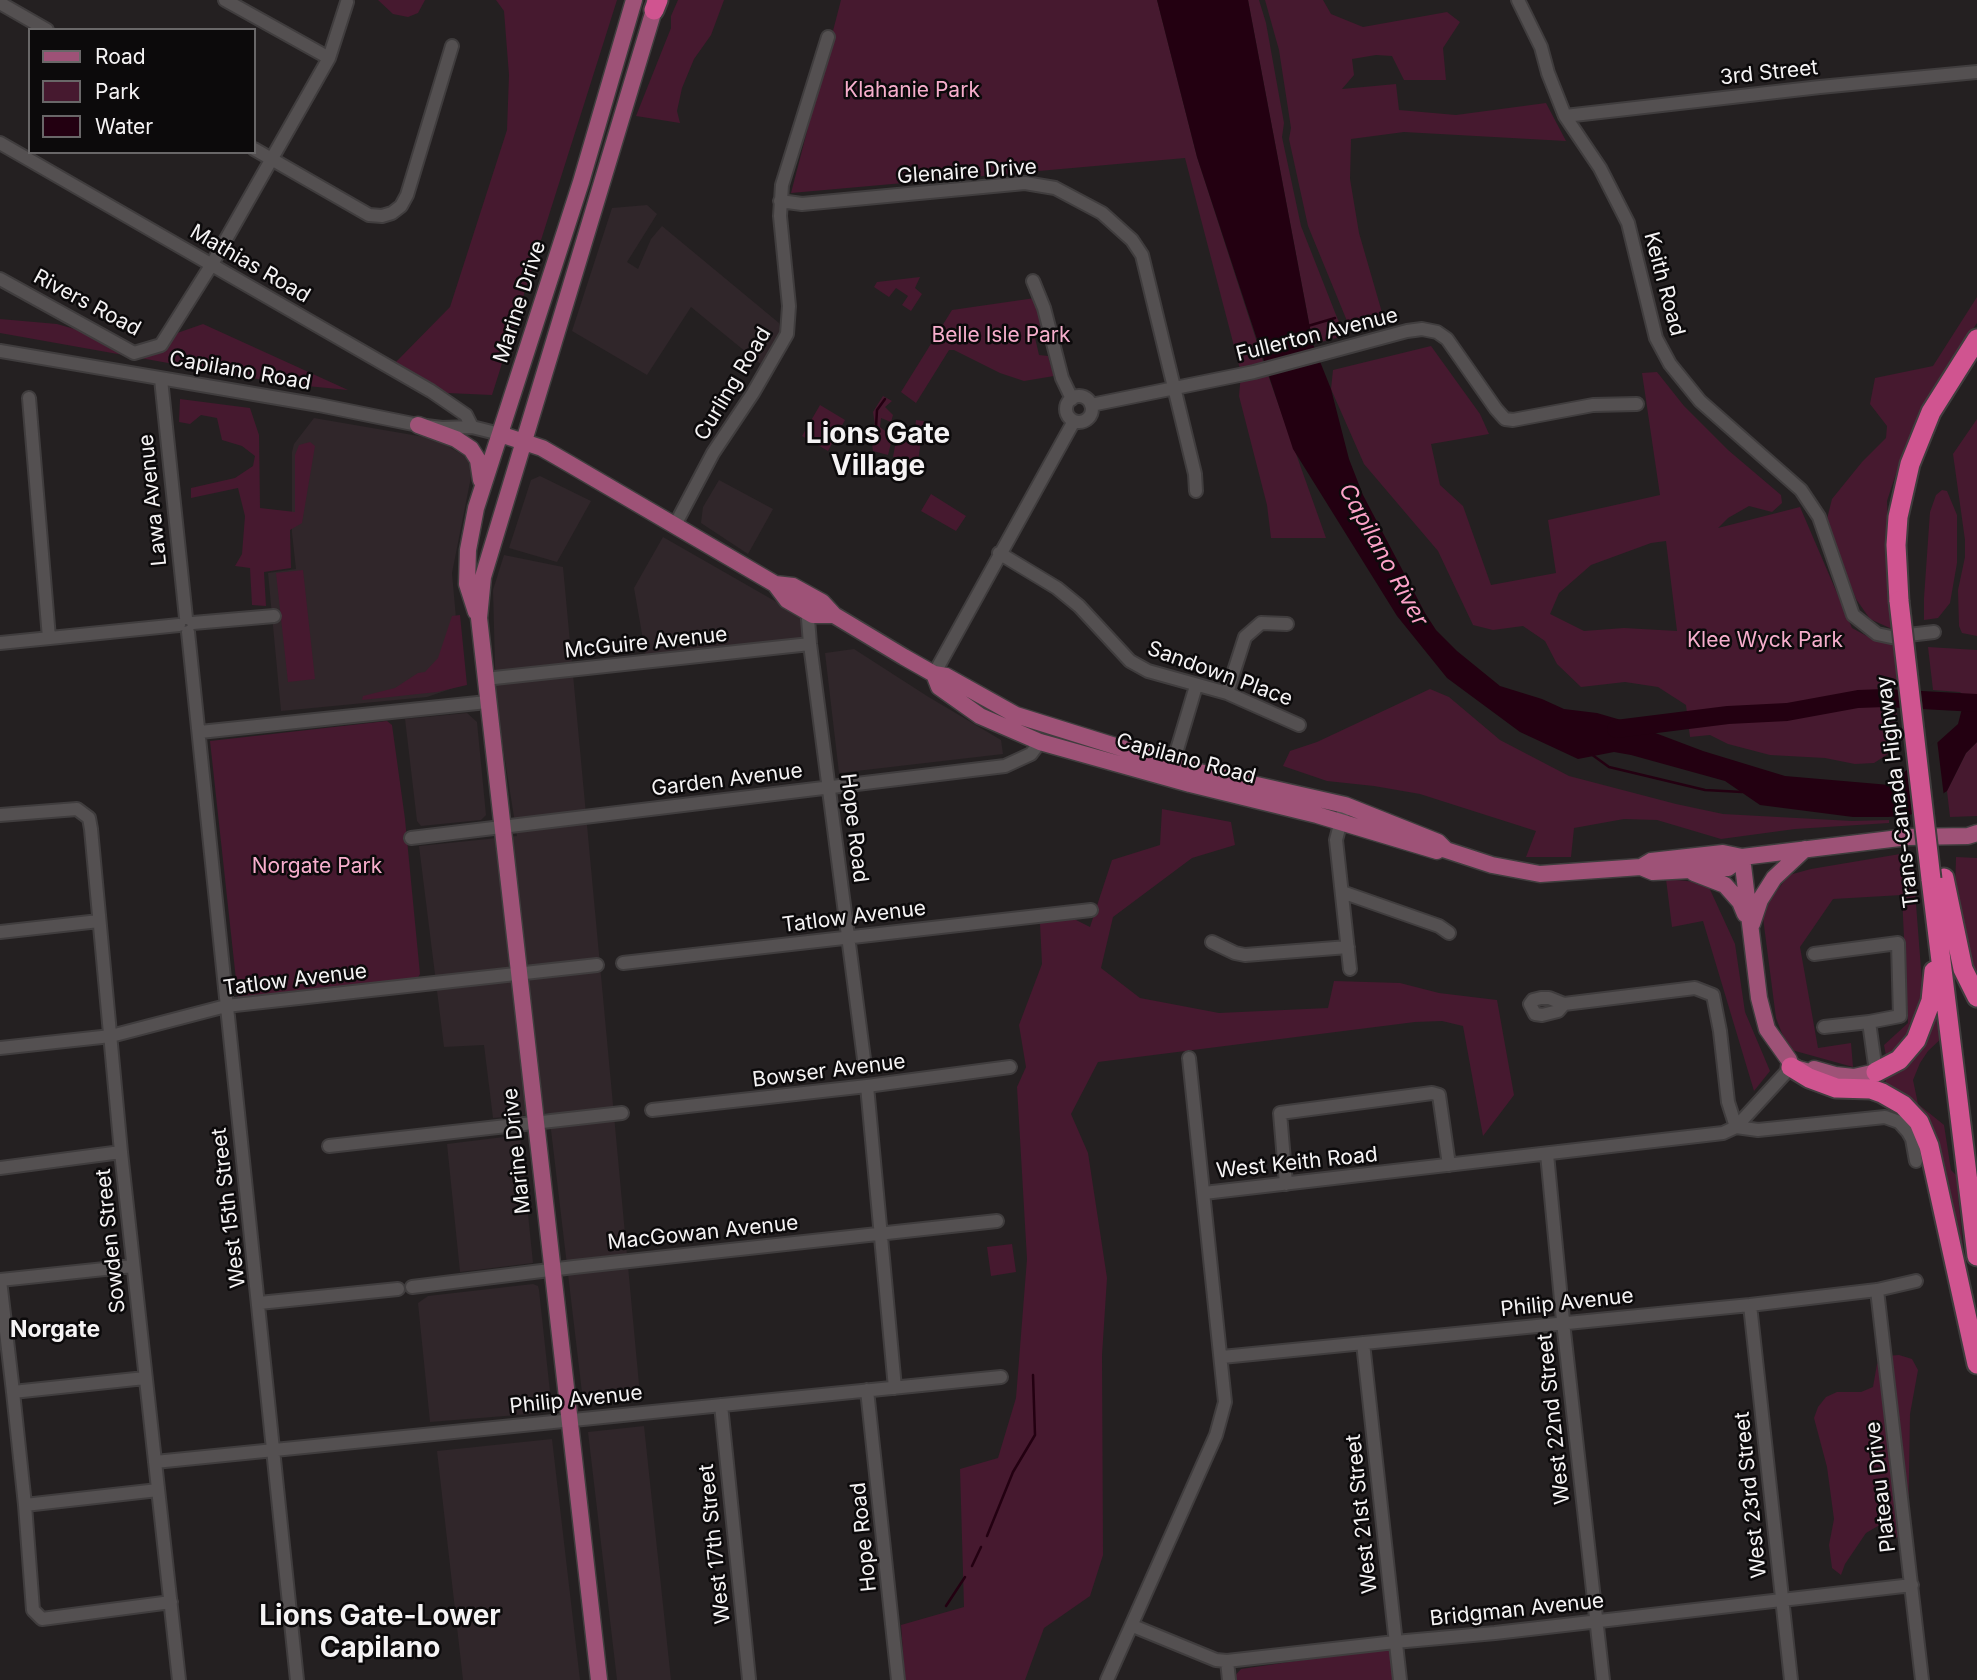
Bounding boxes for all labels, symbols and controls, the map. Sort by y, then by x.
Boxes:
legend [28,28,256,154]
text: Road [95,44,146,69]
street label: 3rd Street [1719,55,1819,91]
park label: Klahanie Park [844,78,980,104]
text: Park [95,79,140,104]
text: Water [95,114,153,139]
street label: Glenaire Drive [896,155,1038,189]
street label: Mathias Road [185,219,315,309]
street label: Keith Road [1638,229,1690,339]
street label: Marine Drive [488,238,552,366]
street label: Rivers Road [29,264,145,342]
street label: Fullerton Avenue [1233,303,1401,367]
street label: Curling Road [689,323,777,445]
park label: Belle Isle Park [931,323,1071,349]
street label: Capilano Road [167,346,313,396]
district label: Lions Gate Village [806,418,950,484]
street label: Lawa Avenue [134,433,172,567]
water label: Capilano River [1332,479,1434,631]
street label: McGuire Avenue [563,622,729,664]
park label: Klee Wyck Park [1687,628,1843,654]
street label: Sandown Place [1144,636,1296,712]
street label: Trans-Canada Highway [1871,675,1925,909]
street label: Capilano Road [1113,728,1259,790]
street label: Garden Avenue [650,758,804,802]
street label: Hope Road [835,772,873,884]
park label: Norgate Park [252,854,382,880]
street label: Tatlow Avenue [781,896,927,938]
street label: Tatlow Avenue [222,959,368,1001]
street label: Bowser Avenue [751,1049,907,1093]
street label: Marine Drive [498,1087,536,1215]
street label: West 15th Street [207,1126,251,1290]
street label: West Keith Road [1215,1142,1379,1184]
street label: Sowden Street [91,1167,131,1315]
street label: MacGowan Avenue [606,1210,800,1256]
street label: Philip Avenue [1499,1283,1635,1323]
district label: Norgate [10,1316,100,1344]
street label: West 22nd Street [1532,1332,1576,1506]
street label: Philip Avenue [508,1380,644,1420]
street label: West 23rd Street [1730,1411,1772,1579]
street label: Plateau Drive [1860,1420,1902,1554]
street label: West 21st Street [1341,1433,1383,1595]
street label: West 17th Street [694,1463,736,1625]
street label: Hope Road [846,1481,882,1593]
street label: Bridgman Avenue [1429,1588,1605,1632]
district label: Lions Gate-Lower Capilano [259,1600,501,1666]

